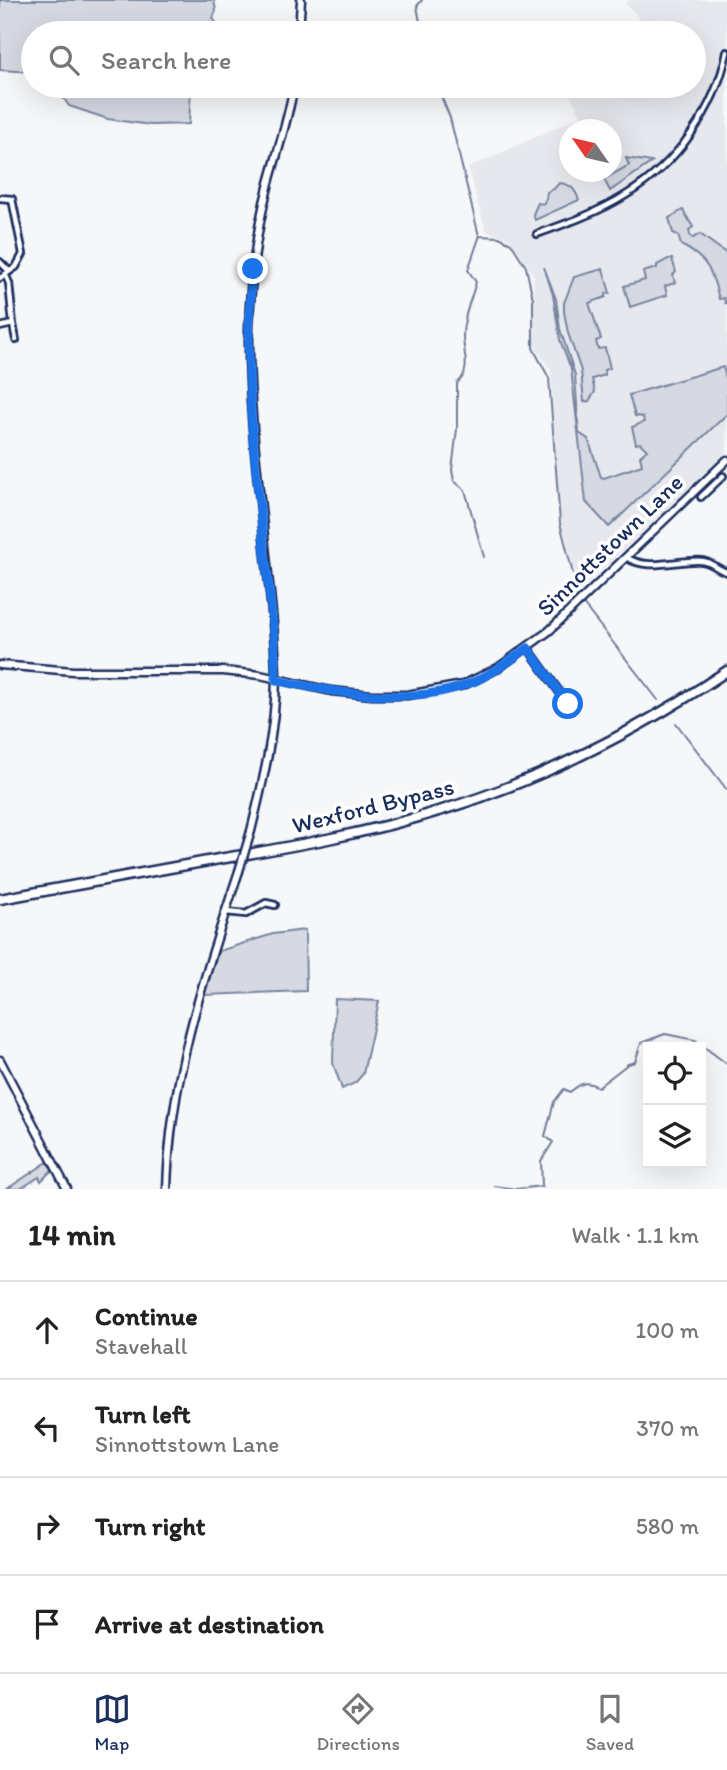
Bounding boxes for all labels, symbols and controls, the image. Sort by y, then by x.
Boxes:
search box [21,21,706,98]
icon: search [45,41,83,79]
text: Search here [101,44,231,76]
north arrow [559,119,622,182]
route end [237,253,268,284]
street label: Sinnottstown Lane [530,467,689,622]
route start [552,688,583,719]
street label: Wexford Bypass [289,771,457,840]
map controls [643,1042,706,1168]
button: locate [643,1042,706,1105]
button: layers [643,1105,706,1168]
text: 14 min [28,1216,116,1253]
text: Walk · 1.1 km [571,1221,699,1249]
text: Continue [95,1300,198,1332]
icon: ahead [28,1311,66,1349]
text: 100 m [635,1316,699,1344]
text: Stavehall [95,1332,187,1360]
text: Turn left [95,1398,191,1430]
icon: left [28,1409,66,1447]
text: 370 m [636,1414,699,1442]
text: Sinnottstown Lane [95,1430,279,1458]
icon: right [28,1507,66,1545]
text: Turn right [95,1510,206,1542]
text: 580 m [636,1512,699,1540]
icon: arrive [28,1605,66,1643]
text: Arrive at destination [95,1608,324,1640]
tab: Map [93,1690,131,1755]
tab: Directions [316,1690,400,1755]
tab: Saved [586,1690,634,1755]

